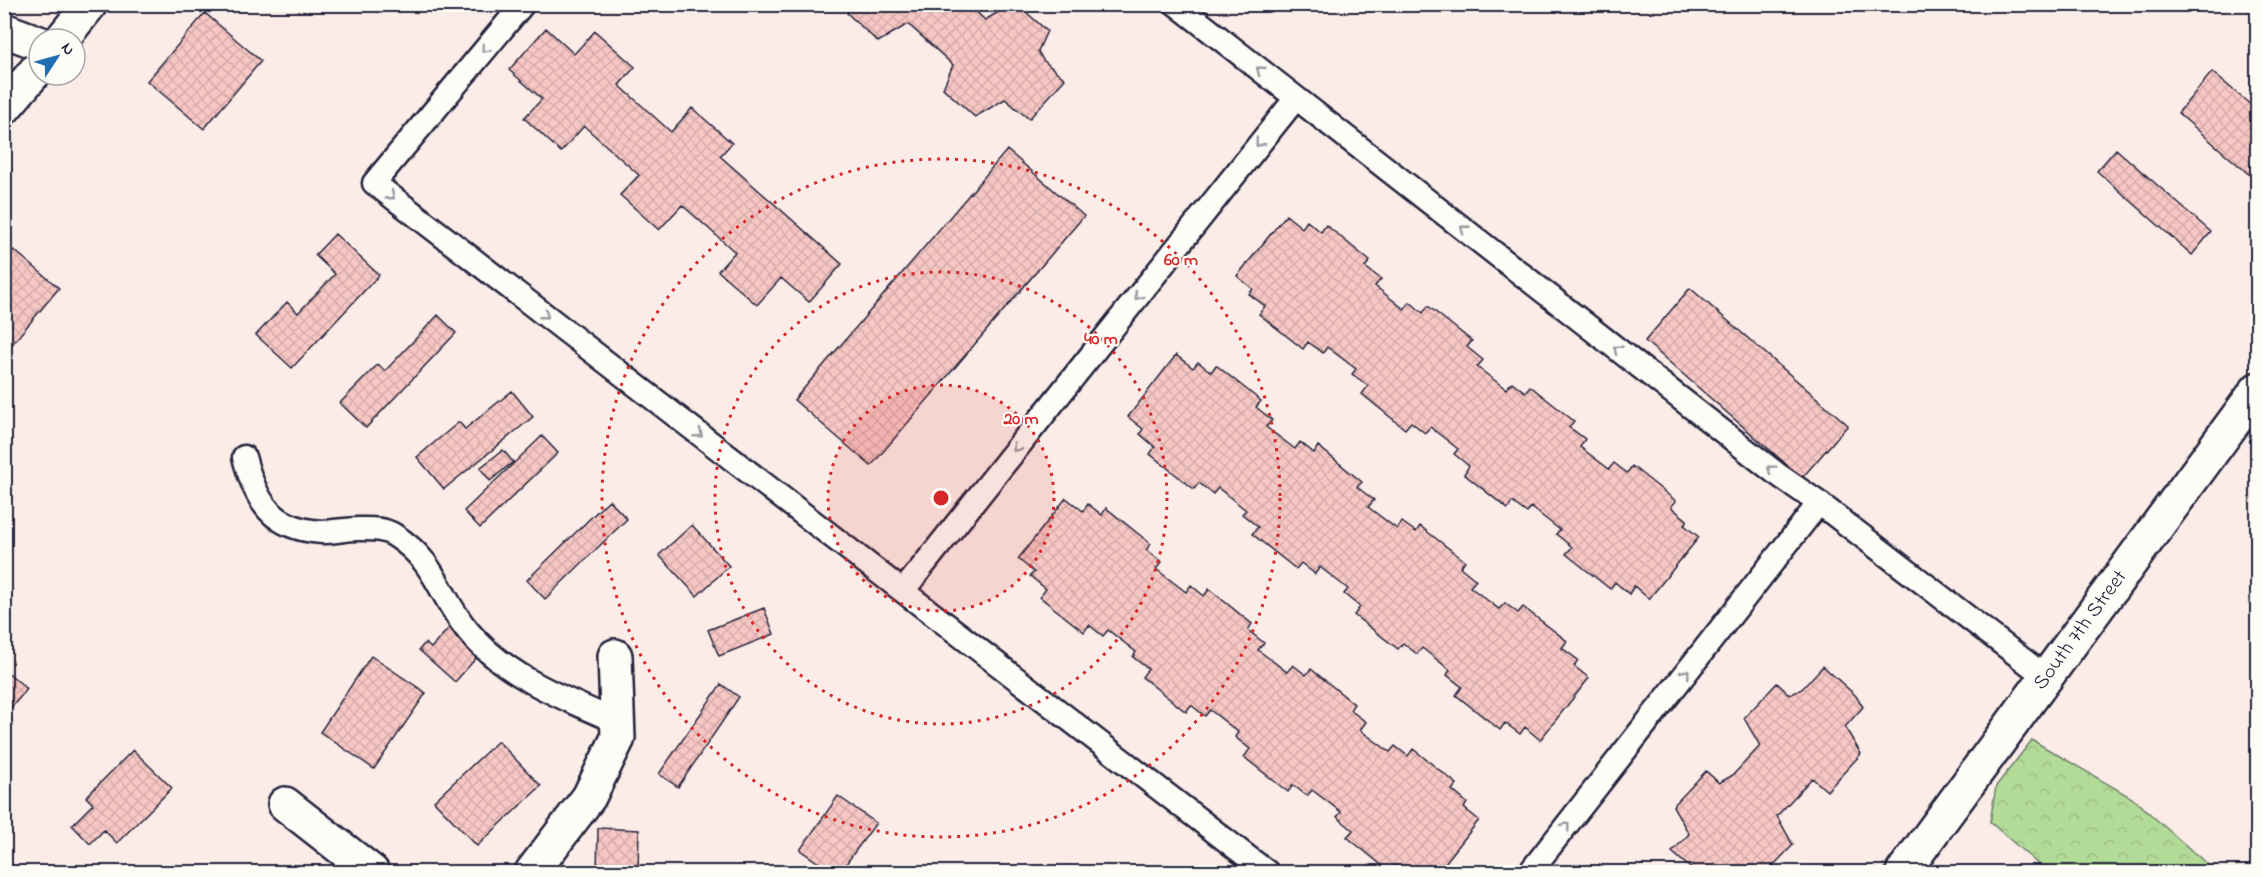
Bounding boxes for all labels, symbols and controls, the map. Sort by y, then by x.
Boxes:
north arrow [27,27,87,87]
text: N [55,38,81,61]
one-way arrow [482,43,493,54]
one-way arrow [1256,67,1267,78]
one-way arrow [1256,137,1267,148]
one-way arrow [384,189,395,200]
one-way arrow [1459,226,1470,237]
text: 60 m [1164,248,1198,274]
one-way arrow [1134,289,1145,300]
one-way arrow [538,308,549,319]
text: 40 m [1084,327,1118,353]
one-way arrow [1613,346,1624,357]
text: 20 m [1002,407,1039,433]
one-way arrow [693,427,704,438]
one-way arrow [1013,442,1024,453]
one-way arrow [1766,466,1777,477]
centre of rings [931,488,951,508]
street label: South 7th Street [2026,564,2135,697]
one-way arrow [1679,669,1690,680]
one-way arrow [1558,822,1569,833]

